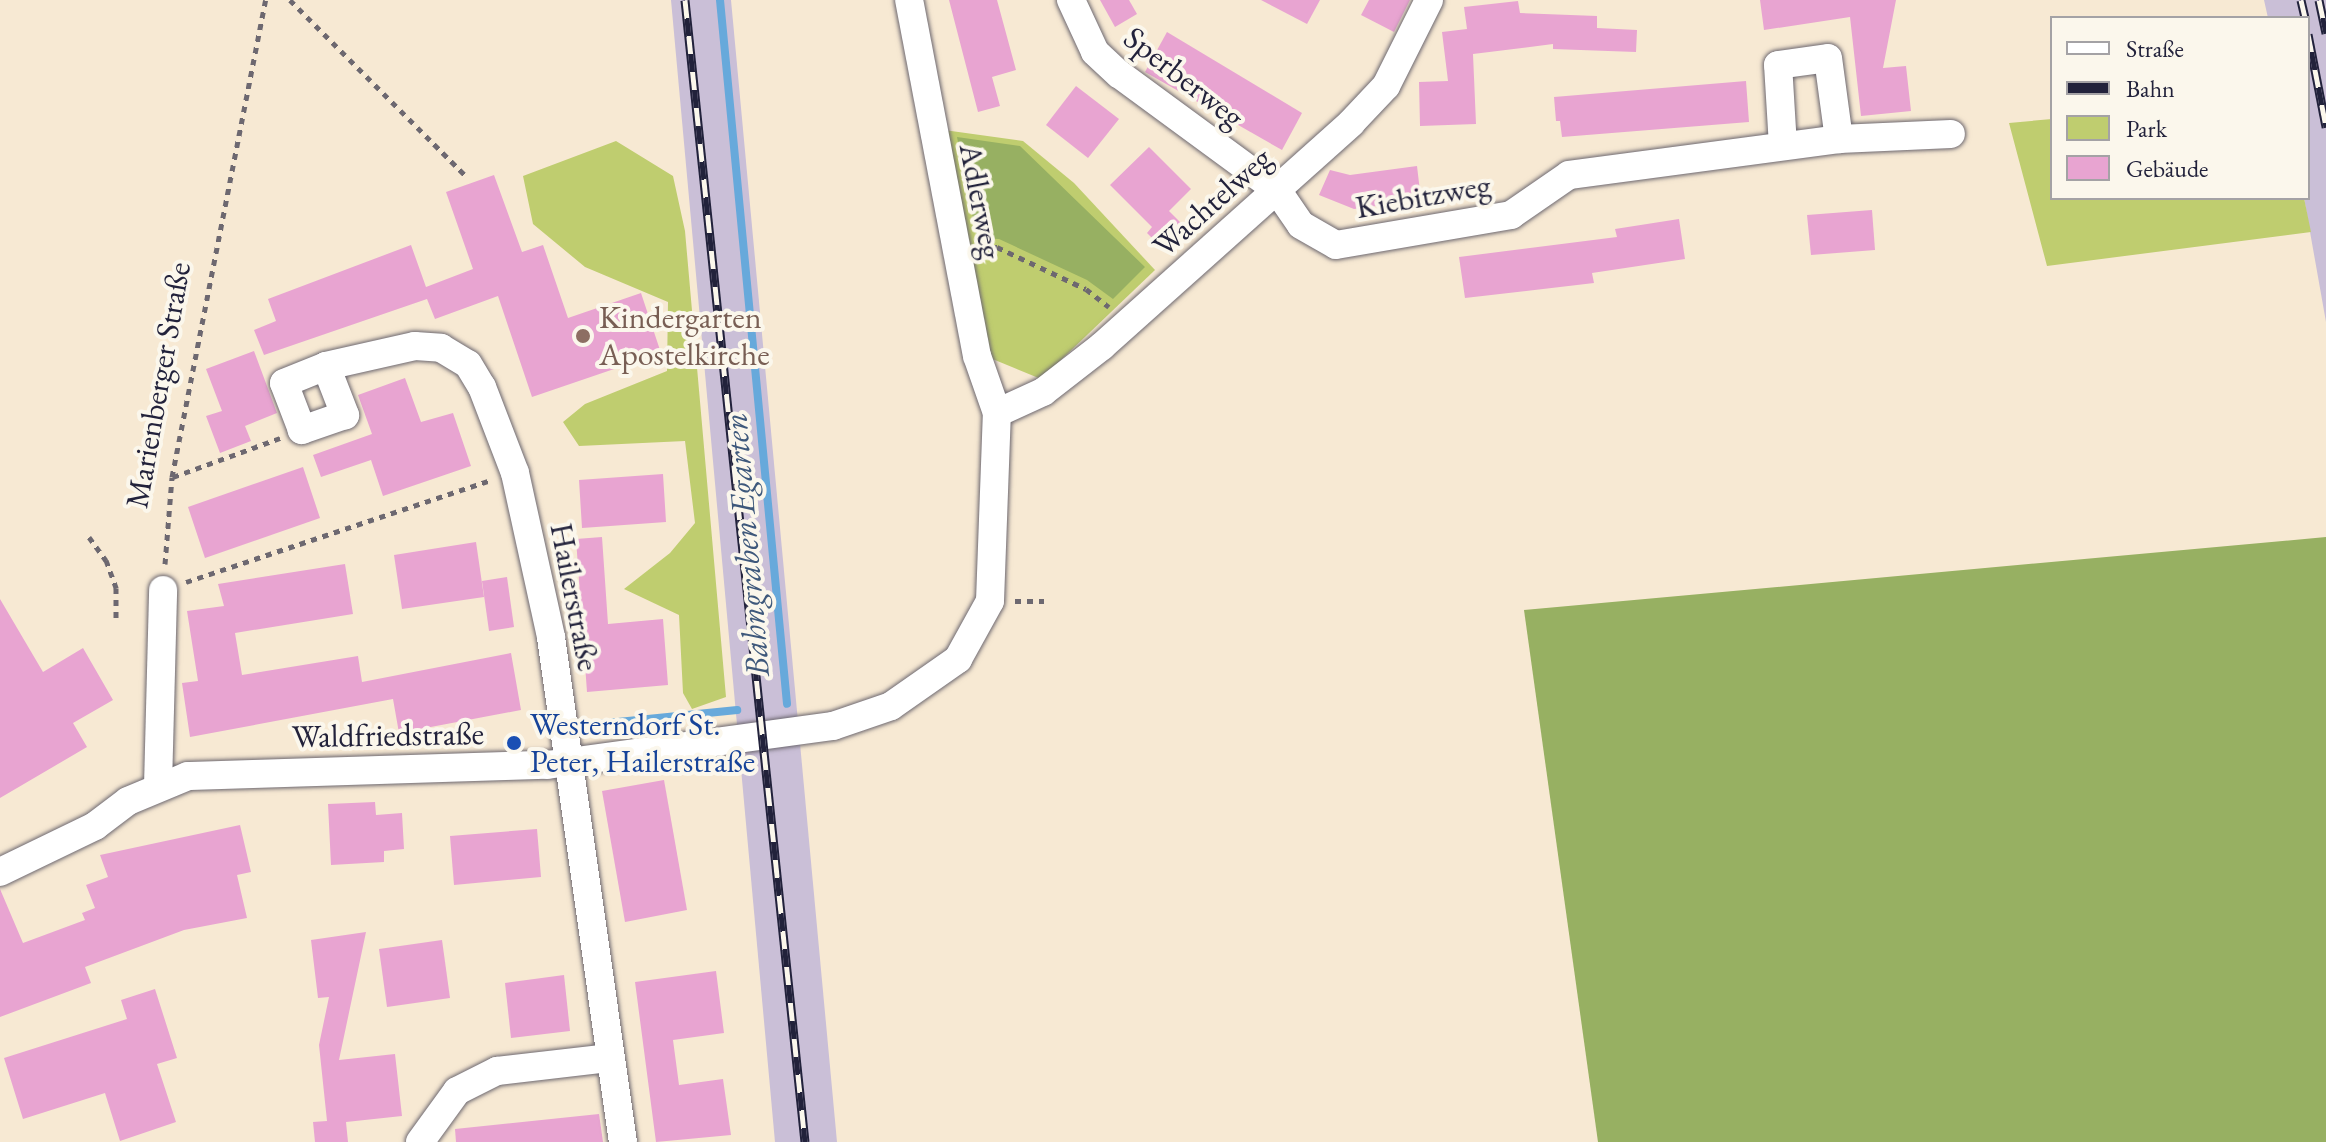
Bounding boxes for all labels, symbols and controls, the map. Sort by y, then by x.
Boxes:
legend [2050,16,2310,200]
street label: Sperberweg [1116,18,1252,136]
text: Straße [2126,33,2184,64]
text: Bahn [2126,73,2175,104]
text: Park [2126,113,2167,144]
street label: Wachtelweg [1145,139,1279,265]
street label: Adlerweg [951,140,1011,262]
text: Gebäude [2126,153,2208,184]
street label: Kiebitzweg [1353,165,1493,227]
street label: Marienberger Straße [117,259,199,511]
place label: Kindergarten Apostelkirche [599,299,770,374]
marker: Kindergarten Apostelkirche [574,327,592,345]
water label: Bahngraben Egarten [714,411,778,679]
street label: Hailerstraße [542,520,608,674]
place label: Westerndorf St. Peter, Hailerstraße [530,706,755,781]
street label: Waldfriedstraße [292,714,484,756]
marker: Westerndorf St. Peter, Hailerstraße [505,734,523,752]

